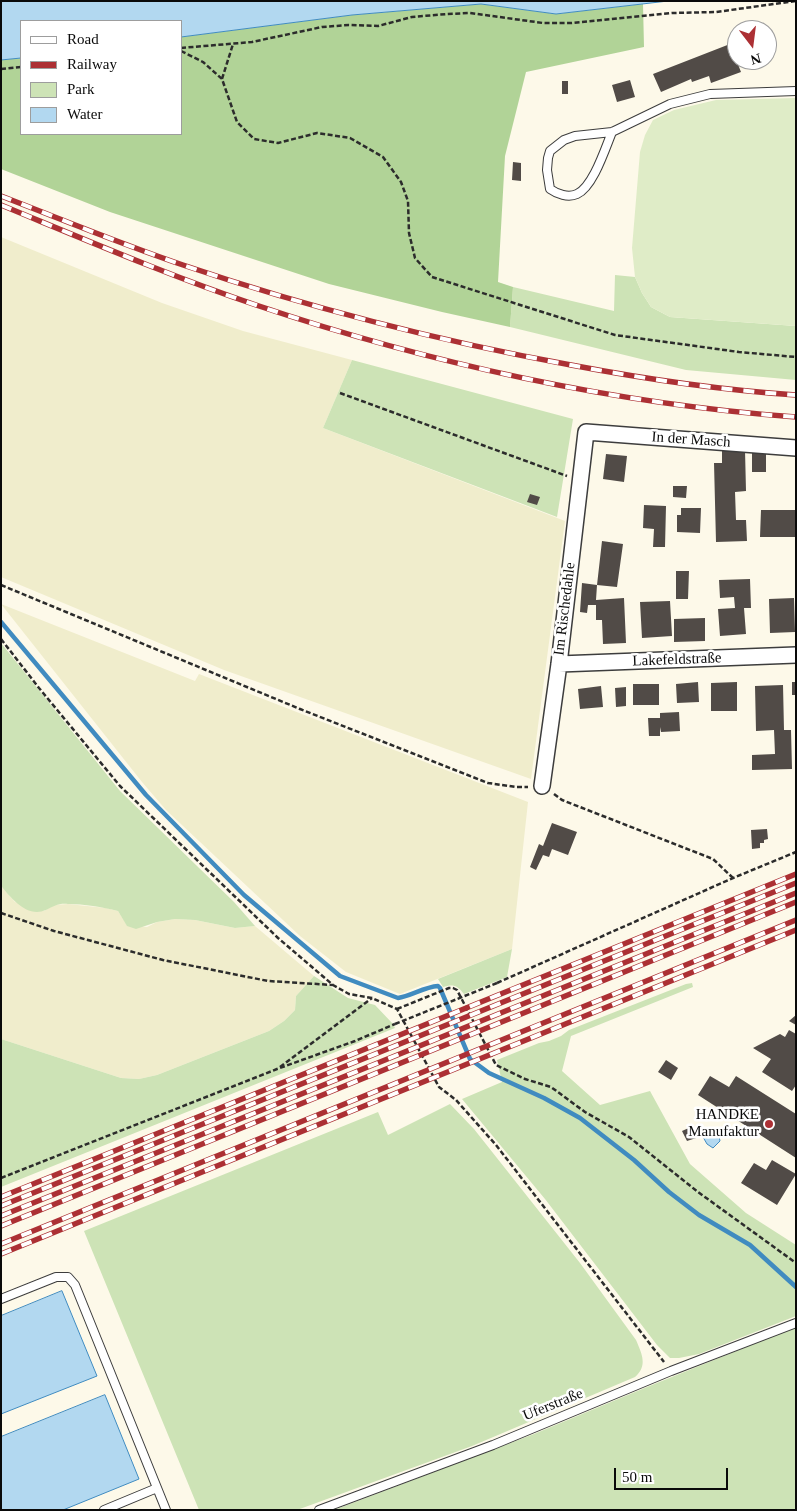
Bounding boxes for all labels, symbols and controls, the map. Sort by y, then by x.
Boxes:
legend [20,20,182,135]
north arrow [727,20,777,70]
text: Road [67,31,99,47]
text: N [749,50,763,68]
text: Railway [67,56,117,72]
text: Park [67,81,95,97]
text: Water [67,106,102,122]
street label: In der Masch [651,428,731,452]
street label: Im Rischedahle [550,561,580,657]
street label: Lakefeldstraße [632,649,722,671]
place label: HANDKE Manufaktur [688,1106,759,1141]
marker: HANDKE Manufaktur [763,1118,775,1130]
street label: Uferstraße [520,1385,586,1425]
scale bar [617,1458,731,1490]
text: 50 m [622,1469,652,1485]

